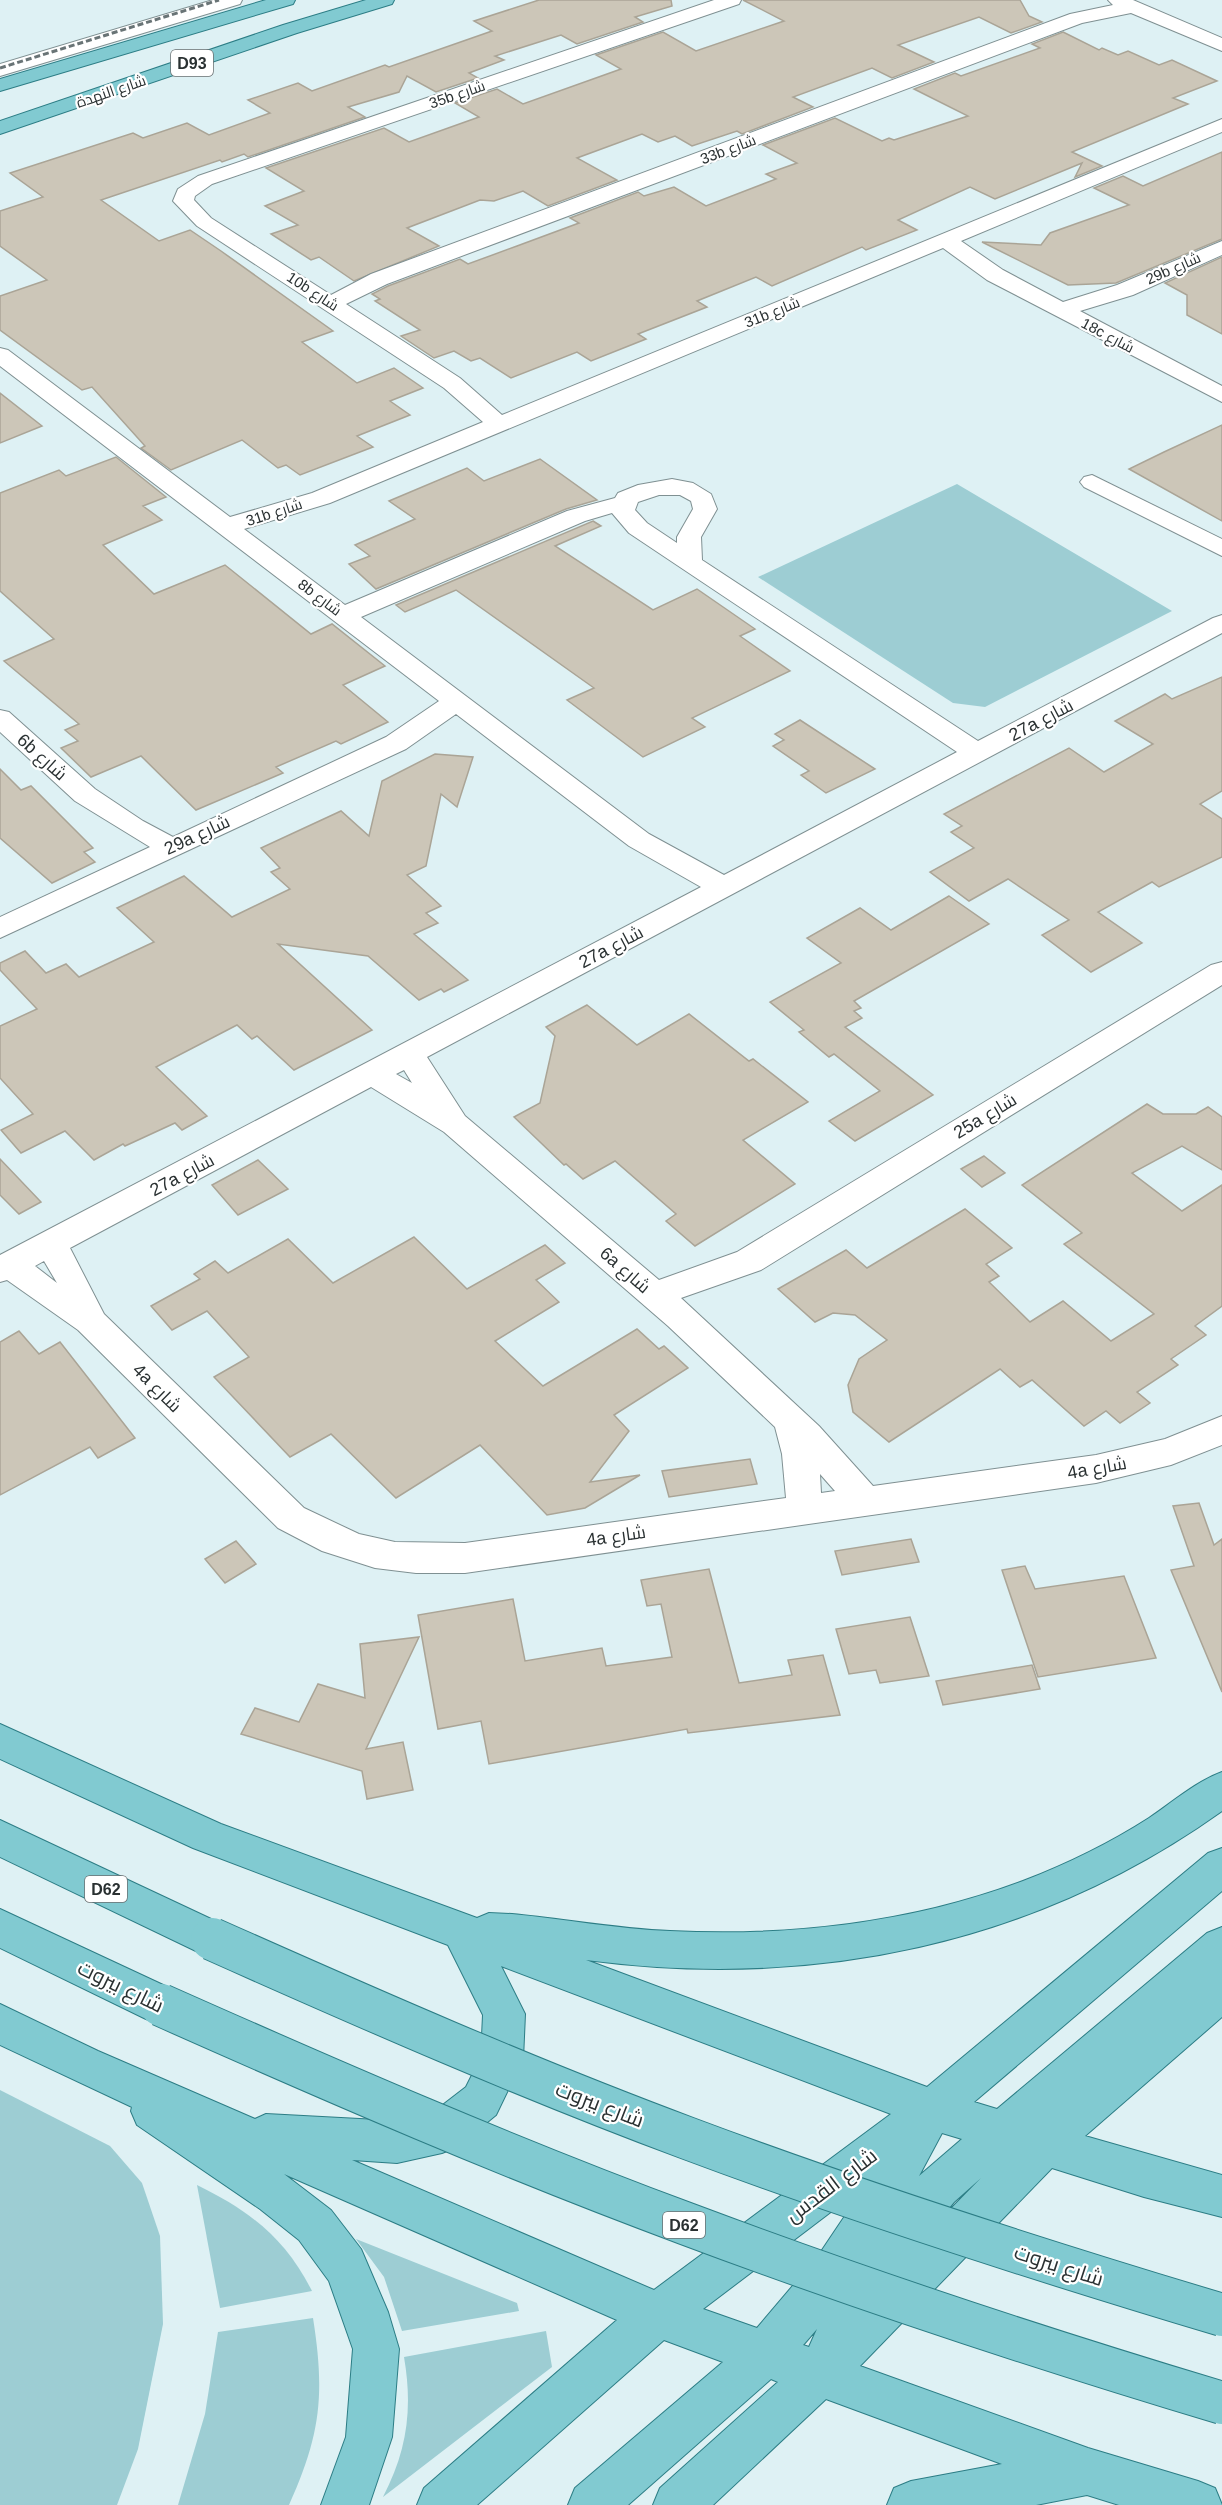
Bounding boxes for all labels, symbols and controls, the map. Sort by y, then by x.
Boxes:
road number: D93 [171,50,213,76]
street label: شارع النهدة [74,71,149,114]
street label: 35b شارع [427,76,488,114]
street label: 33b شارع [698,131,759,170]
street label: 29b شارع [1143,248,1204,290]
street label: 10b شارع [282,268,342,317]
street label: 31b شارع [742,293,803,334]
street label: 18c شارع [1077,314,1137,359]
street label: 31b شارع [244,495,305,532]
street label: 8b شارع [293,575,345,621]
street label: 27a شارع [1005,695,1078,747]
street label: 6b شارع [12,730,71,786]
street label: 29a شارع [161,811,234,861]
street label: 27a شارع [575,922,648,974]
street label: 25a شارع [950,1089,1021,1144]
street label: 27a شارع [146,1150,219,1202]
street label: 6a شارع [595,1243,654,1299]
street label: 4a شارع [127,1360,185,1418]
street label: 4a شارع [1066,1453,1129,1485]
street label: 4a شارع [585,1522,647,1552]
road number: D62 [85,1876,127,1902]
street label: شارع بيروت [73,1955,168,2019]
street label: شارع بيروت [552,2077,647,2134]
street label: شارع القدس [781,2143,883,2229]
road number: D62 [663,2212,705,2238]
street label: شارع بيروت [1010,2240,1107,2293]

